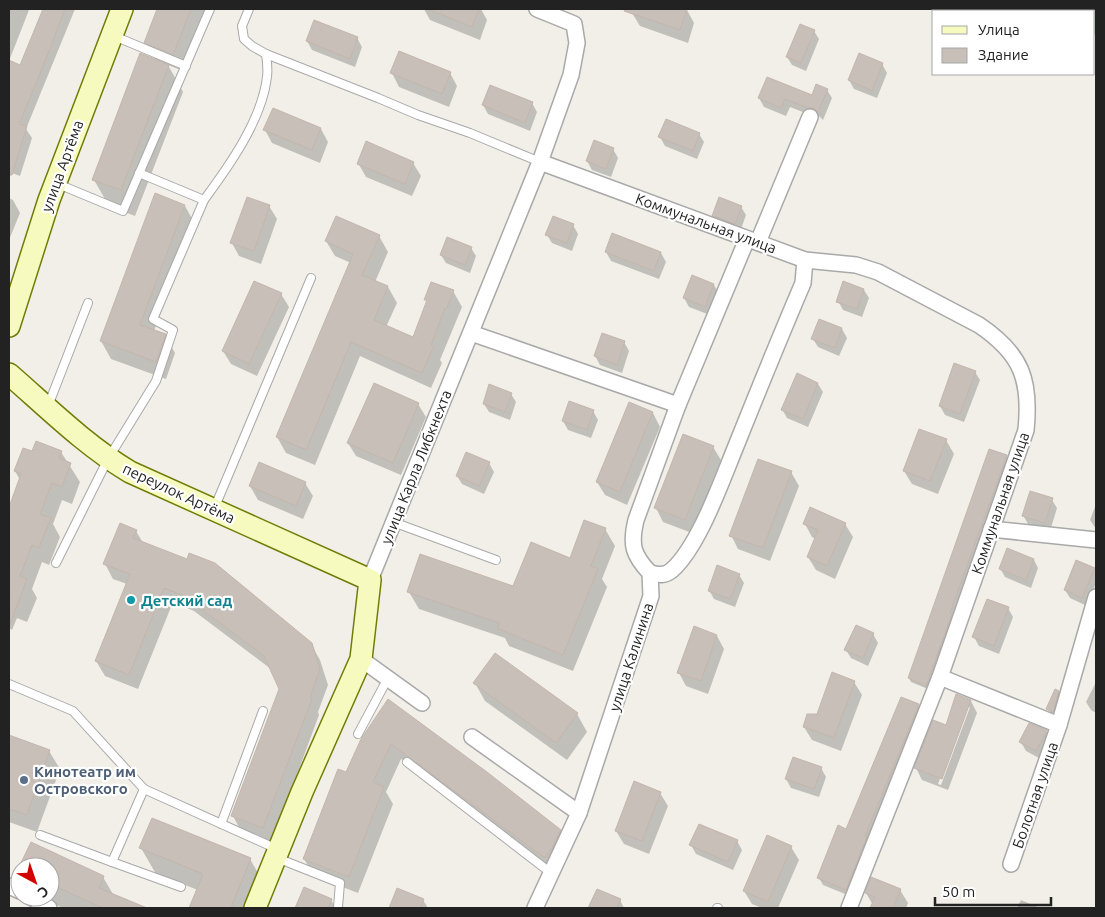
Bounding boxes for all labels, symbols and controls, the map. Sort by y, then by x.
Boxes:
legend [932,10,1095,75]
text: Улица [978,21,1020,38]
text: Здание [978,46,1029,63]
street label: улица Артёма [37,118,87,214]
street label: Коммунальная улица [633,190,779,256]
street label: улица Карла Либкнехта [377,387,455,547]
street label: Коммунальная улица [968,430,1032,576]
street label: переулок Артёма [120,460,238,526]
place label: Детский сад [141,592,232,609]
marker: Детский сад [125,594,137,606]
street label: улица Калинина [605,601,657,713]
street label: Болотная улица [1009,740,1061,850]
place label: Кинотеатр им Островского [34,763,136,797]
marker: Кинотеатр им Островского [18,774,30,786]
north arrow [10,857,60,907]
scale bar [935,874,1051,906]
text: С [35,883,52,901]
text: 50 m [942,883,975,900]

